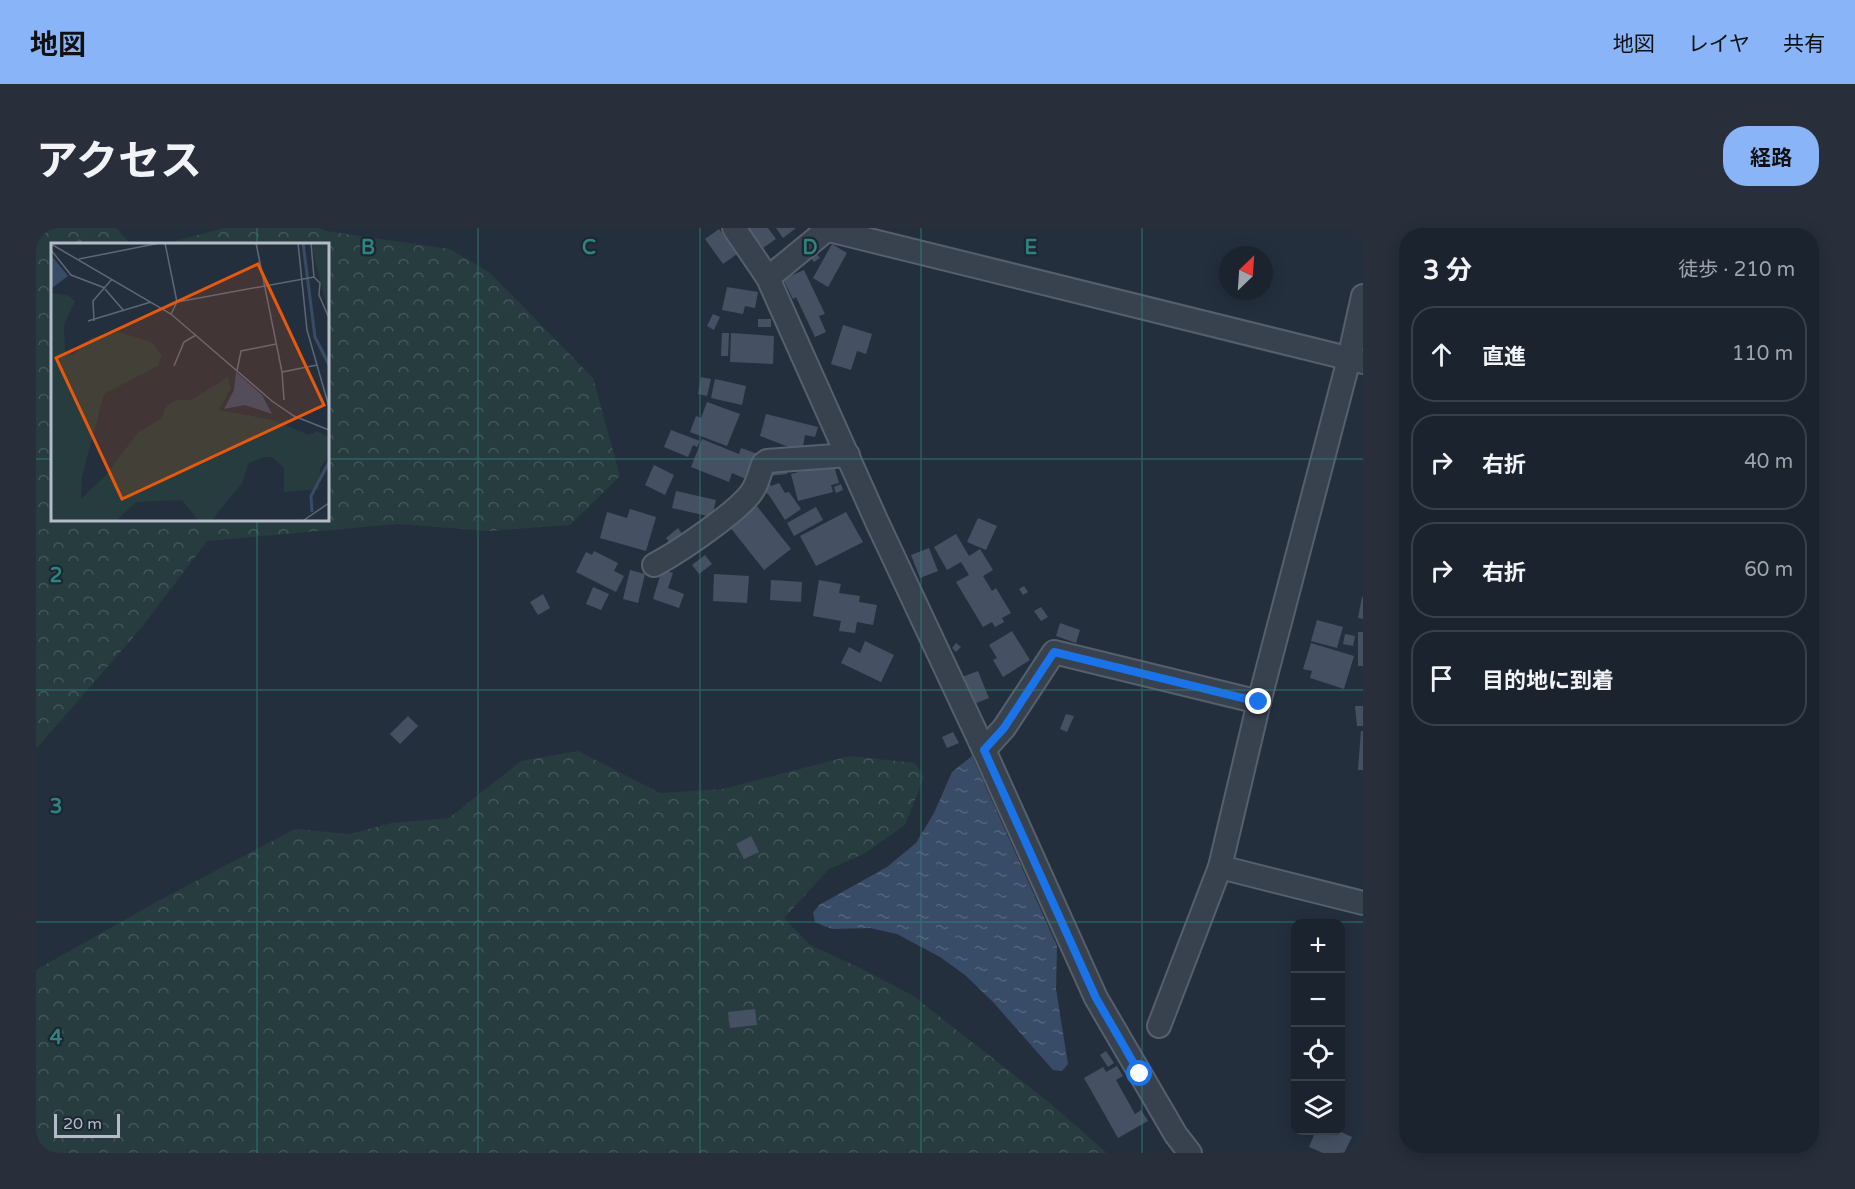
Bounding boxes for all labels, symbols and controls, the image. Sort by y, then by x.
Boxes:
text: 地図 [30,28,86,62]
text: 地図 [1613,32,1655,57]
text: レイヤ [1688,32,1750,57]
text: 共有 [1783,32,1825,57]
button: 経路 [1723,126,1819,186]
text: アクセス [36,136,202,187]
text: B [361,236,375,260]
text: C [582,236,596,260]
text: D [802,236,818,260]
text: E [1025,236,1038,260]
inset map [51,243,328,520]
north arrow [1219,246,1273,300]
text: 3 分 [1423,255,1472,286]
text: 徒歩 · 210 m [1678,258,1795,282]
icon: ahead [1425,338,1458,371]
text: 110 m [1732,342,1793,366]
text: 直進 [1482,344,1526,370]
icon: right [1425,446,1458,479]
text: 40 m [1744,450,1793,474]
text: 右折 [1482,452,1526,478]
icon: right [1425,554,1458,587]
text: 60 m [1744,558,1793,582]
text: 右折 [1482,560,1526,586]
text: 2 [50,564,62,588]
icon: arrive [1425,662,1458,695]
text: 目的地に到着 [1482,668,1614,694]
route end [1245,688,1271,714]
text: 3 [50,795,62,819]
map controls [1291,919,1345,1135]
button: + [1291,919,1345,973]
button: − [1291,973,1345,1027]
text: 4 [50,1026,63,1050]
button: locate [1291,1027,1345,1081]
route start [1126,1060,1152,1086]
button: layers [1291,1081,1345,1135]
scale bar [54,1111,120,1138]
text: 20 m [63,1114,102,1134]

